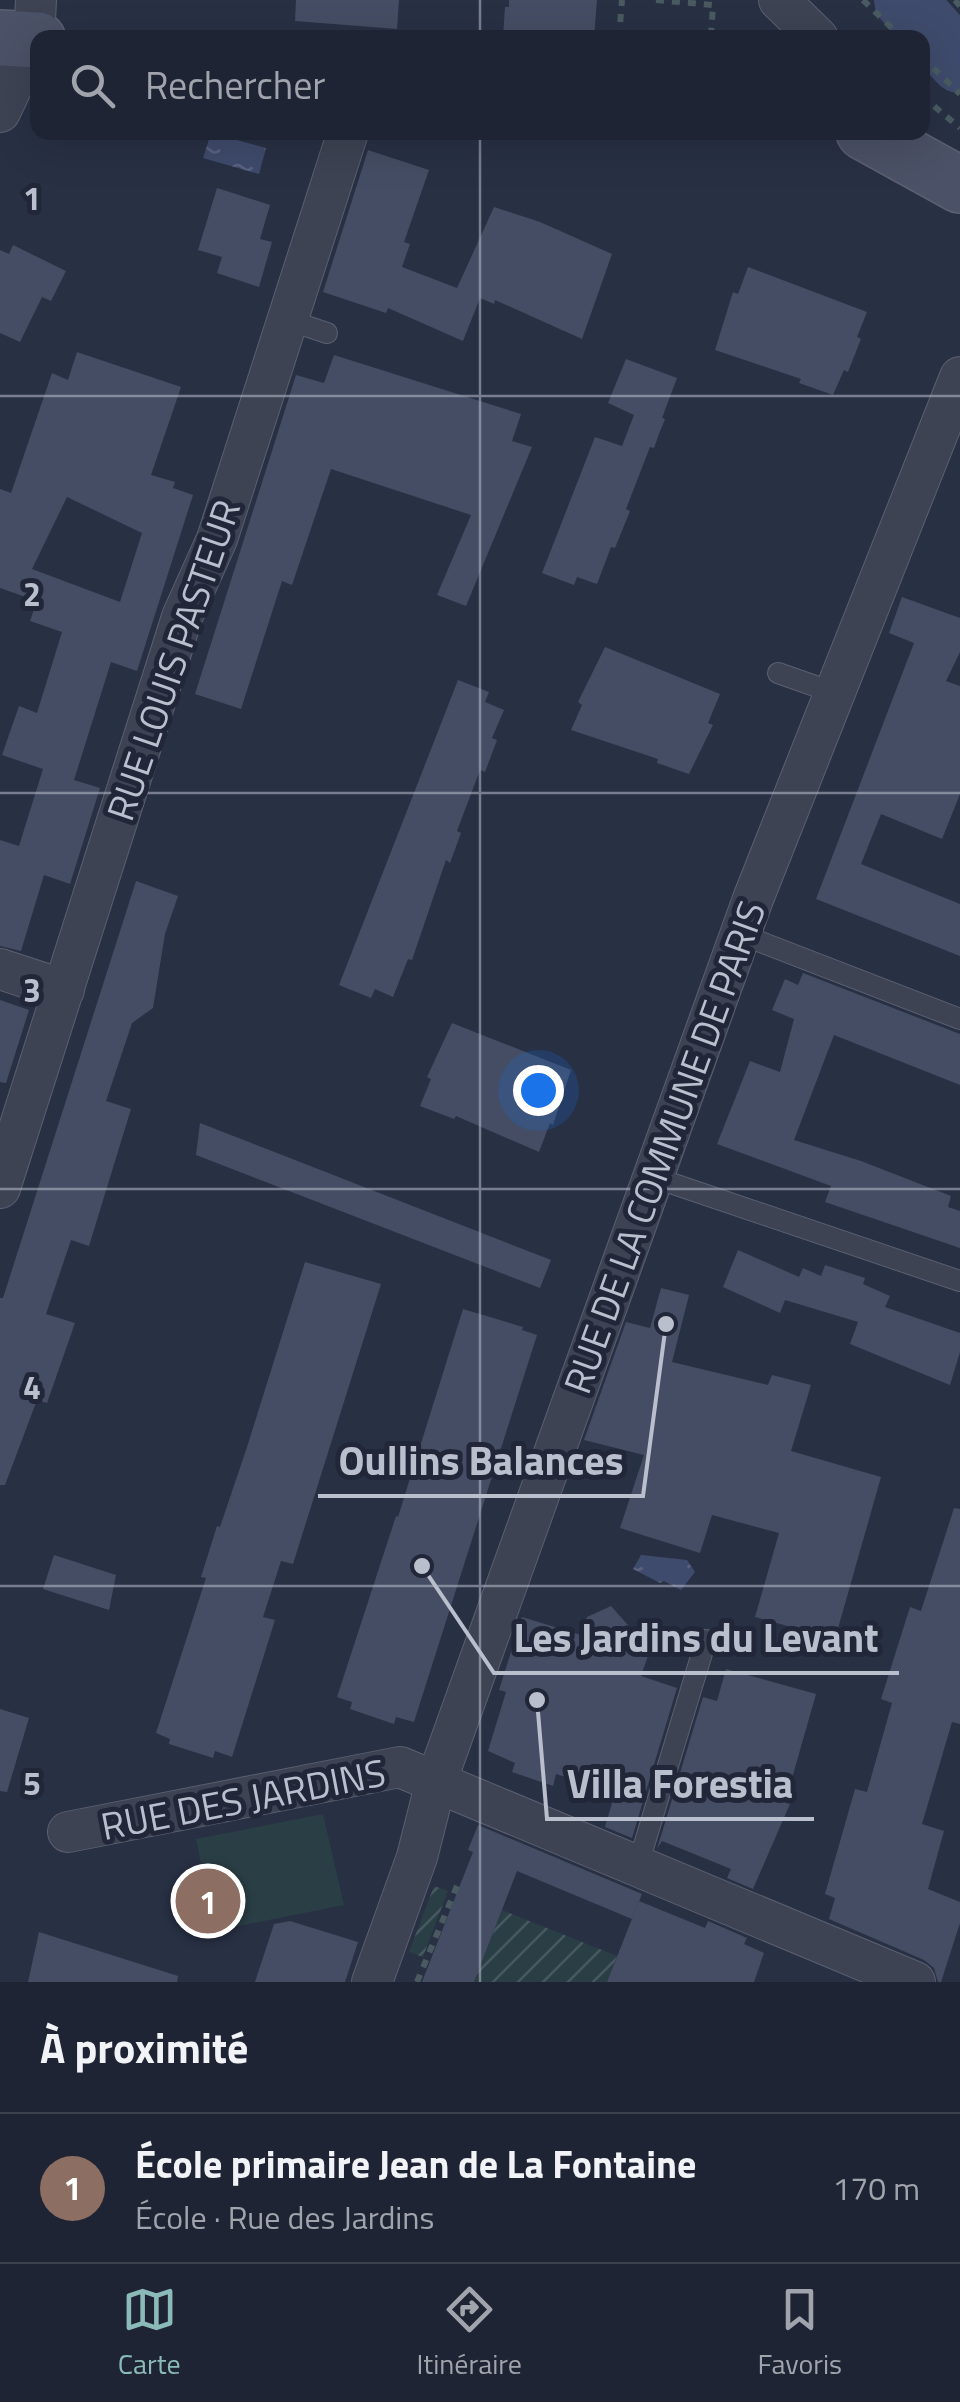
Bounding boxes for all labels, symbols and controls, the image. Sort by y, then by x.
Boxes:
search box [30,30,930,140]
text: Rechercher [145,56,326,114]
icon: search [65,58,120,113]
text: 1 [23,174,41,222]
street label: RUE LOUIS PASTEUR [91,492,255,828]
text: 2 [23,570,41,618]
street label: RUE DE LA COMMUNE DE PARIS [548,893,780,1401]
text: 3 [23,966,41,1014]
your location [513,1065,564,1116]
text: 4 [23,1363,41,1411]
callout: Oullins Balances [318,1426,643,1496]
text: Oullins Balances [338,1430,624,1491]
callout: Les Jardins du Levant [494,1603,899,1673]
text: Les Jardins du Levant [513,1607,879,1668]
street label: RUE DES JARDINS [96,1743,390,1855]
callout: Villa Forestia [547,1749,814,1819]
text: Villa Forestia [567,1753,793,1814]
text: 5 [23,1759,41,1807]
pin: 1 [176,1864,240,1938]
text: À proximité [40,2015,248,2079]
text: École primaire Jean de La Fontaine [135,2135,696,2193]
text: 1 [64,2164,81,2212]
text: 170 m [832,2164,920,2212]
text: École · Rue des Jardins [135,2193,434,2241]
tab: Carte [118,2282,181,2385]
tab: Itinéraire [416,2282,522,2385]
tab: Favoris [758,2282,842,2385]

